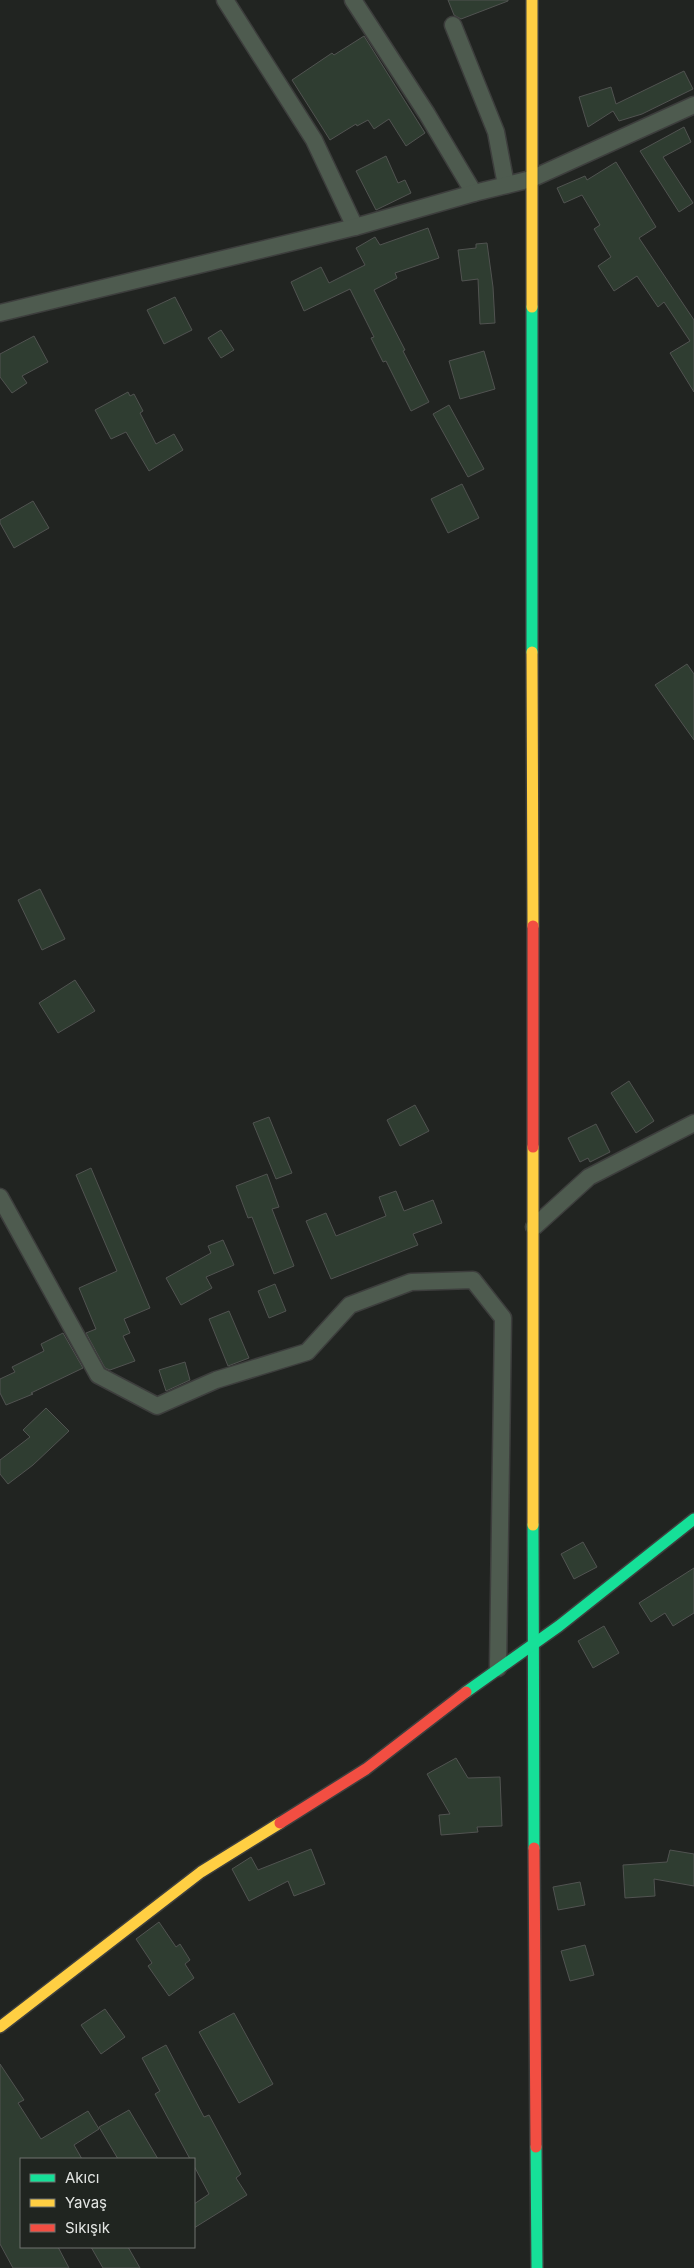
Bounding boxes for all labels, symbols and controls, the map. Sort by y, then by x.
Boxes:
legend [20,2158,195,2248]
text: Akıcı [65,2168,99,2187]
text: Yavaş [65,2193,107,2212]
text: Sıkışık [65,2218,111,2237]

